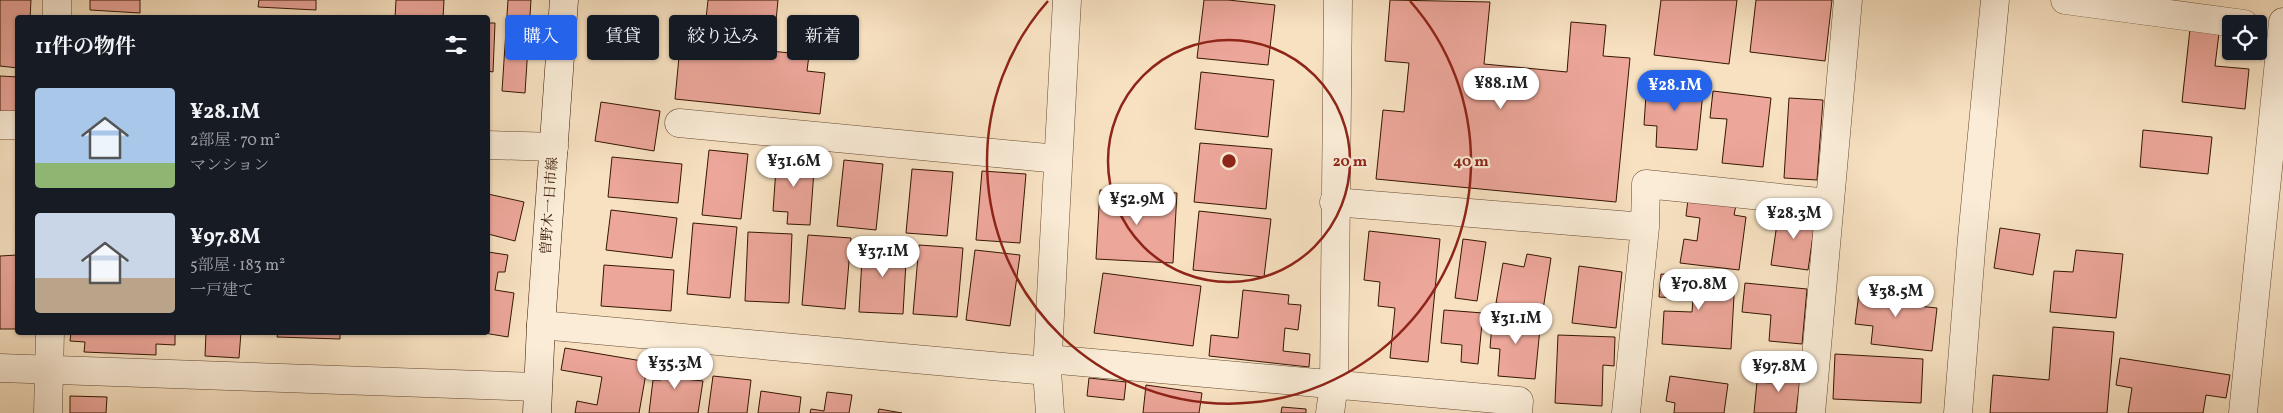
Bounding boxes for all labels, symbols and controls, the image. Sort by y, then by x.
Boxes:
chip: 購入 [505,15,577,60]
chip: 賃貸 [587,15,659,60]
chip: 絞り込み [669,15,777,60]
chip: 新着 [787,15,859,60]
map controls [2222,15,2267,60]
button: locate [2222,15,2267,60]
icon: filters [442,31,470,59]
text: 11件の物件 [35,33,136,62]
pin: ¥88.1M [1460,68,1542,110]
pin: ¥28.1M [1634,70,1716,112]
text: ¥88.1M [1474,73,1528,95]
text: ¥28.1M [1648,75,1702,97]
text: ¥28.1M [190,98,260,127]
icon: home [75,108,135,168]
text: 2部屋 · 70 m² [190,130,280,152]
pin: ¥31.6M [753,146,835,188]
text: ¥31.6M [767,151,821,173]
centre of rings [1220,152,1238,170]
text: 20 m [1333,152,1368,173]
text: 40 m [1453,152,1489,173]
text: マンション [190,155,269,177]
street label: 曽野木一日市線 [537,156,563,256]
pin: ¥52.9M [1096,184,1178,226]
text: ¥52.9M [1110,189,1164,211]
pin: ¥28.3M [1753,198,1835,240]
text: ¥28.3M [1767,203,1821,225]
text: ¥97.8M [190,223,261,252]
icon: home [75,233,135,293]
pin: ¥37.1M [842,236,924,278]
text: ¥37.1M [858,241,908,263]
text: 5部屋 · 183 m² [190,255,285,277]
pin: ¥70.8M [1658,268,1740,311]
text: ¥70.8M [1671,274,1727,296]
pin: ¥38.5M [1855,276,1937,318]
text: 一戸建て [190,280,254,302]
text: ¥38.5M [1869,281,1923,303]
pin: ¥31.1M [1475,302,1557,345]
text: ¥31.1M [1490,308,1542,330]
pin: ¥35.3M [634,348,716,390]
pin: ¥97.8M [1738,350,1820,393]
text: ¥35.3M [648,353,702,375]
text: ¥97.8M [1752,356,1806,378]

